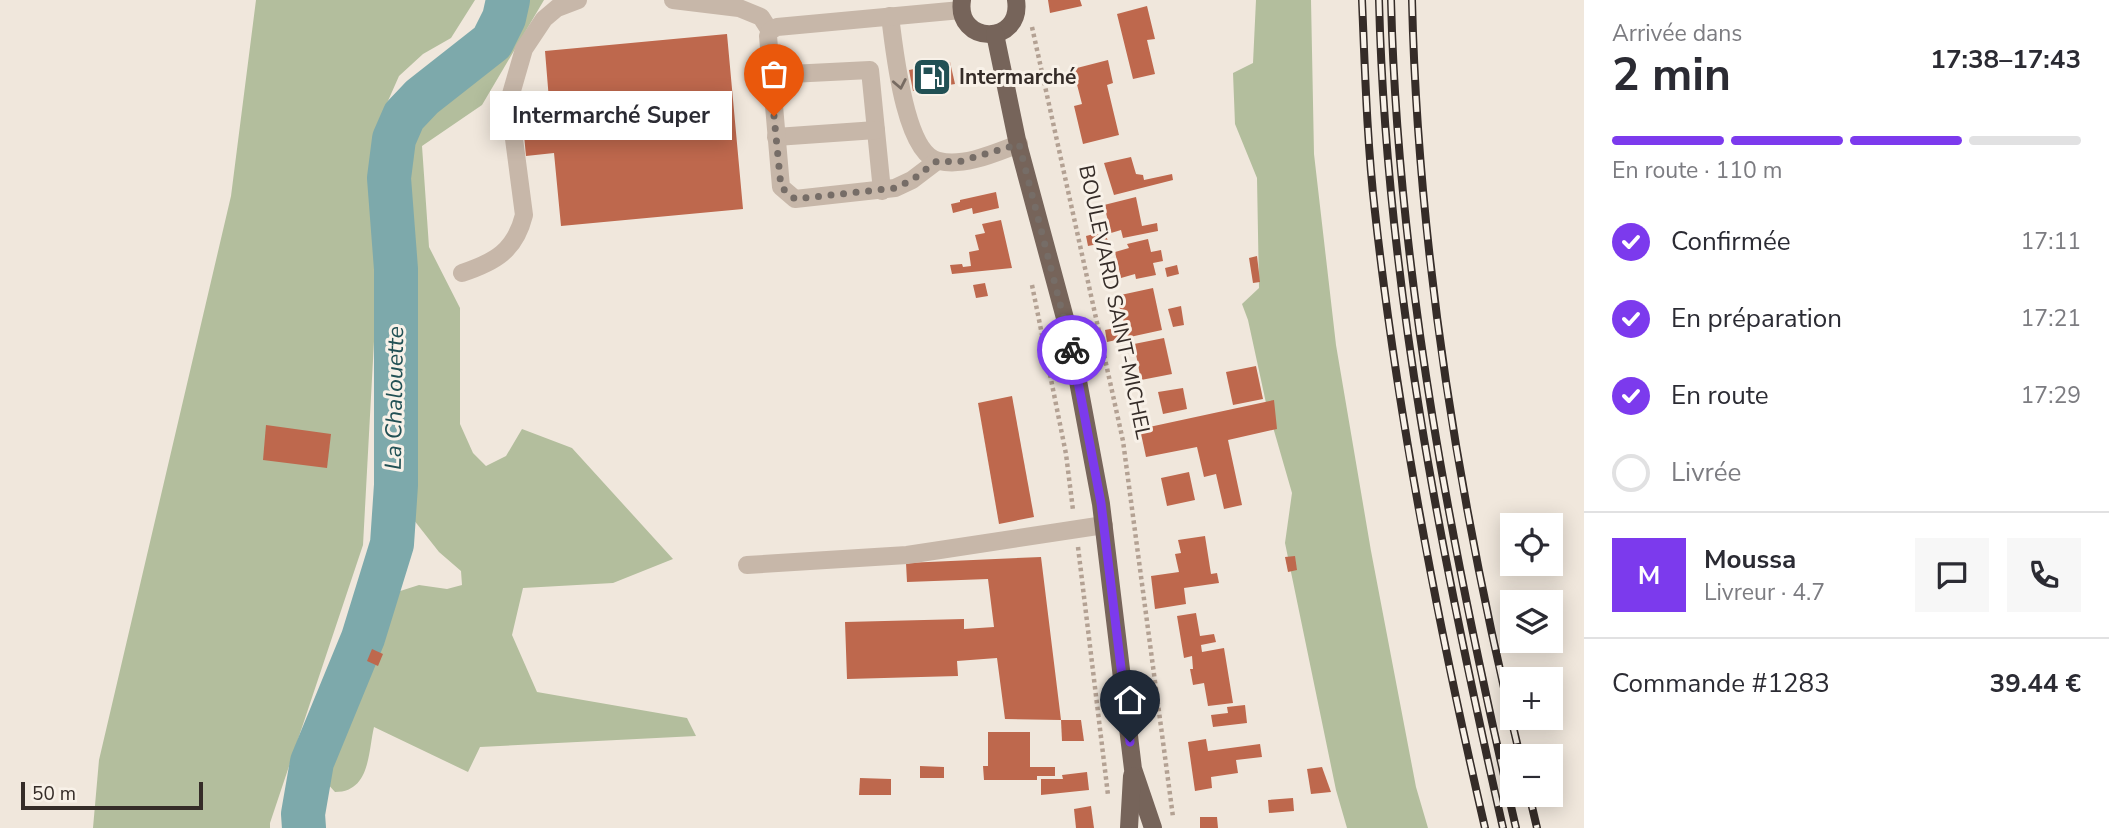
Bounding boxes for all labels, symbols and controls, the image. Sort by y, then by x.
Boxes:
text: Arrivée dans [1612,18,1742,49]
text: 17:38–17:43 [1930,42,2081,77]
text: 2 min [1612,43,1731,106]
pin [744,44,804,116]
icon: bag [755,55,793,93]
fuel station icon: Intermarché [911,56,953,98]
place label: Intermarché [959,63,1076,91]
one-way arrow [892,78,907,90]
callout: Intermarché Super [490,92,732,140]
text: Intermarché Super [512,100,710,131]
text: En route · 110 m [1612,155,1782,186]
street label: BOULEVARD SAINT-MICHEL [1072,162,1158,442]
icon: check [1612,223,1650,261]
text: Confirmée [1671,224,1791,259]
text: 17:11 [2021,226,2081,257]
icon: check [1612,300,1650,338]
text: En préparation [1671,301,1842,336]
text: 17:21 [2021,303,2081,334]
courier [1037,315,1107,385]
water label: La Chalouette [378,326,411,470]
icon: bike [1053,331,1091,369]
icon: check [1612,377,1650,415]
text: En route [1671,378,1769,413]
text: 17:29 [2021,380,2081,411]
text: Livrée [1671,455,1741,490]
map controls [1500,513,1563,807]
button: locate [1500,513,1563,576]
button: chat [1915,538,1989,612]
button: phone [2007,538,2081,612]
text: Moussa [1704,542,1796,577]
text: M [1638,558,1660,593]
text: Livreur · 4.7 [1704,577,1825,608]
button: layers [1500,590,1563,653]
text: Commande #1283 [1612,666,1830,701]
text: 39.44 € [1990,666,2081,701]
button: + [1500,667,1563,730]
pin [1100,670,1160,742]
icon: home [1111,681,1149,719]
button: − [1500,744,1563,807]
scale bar [21,779,203,811]
text: 50 m [32,781,76,807]

